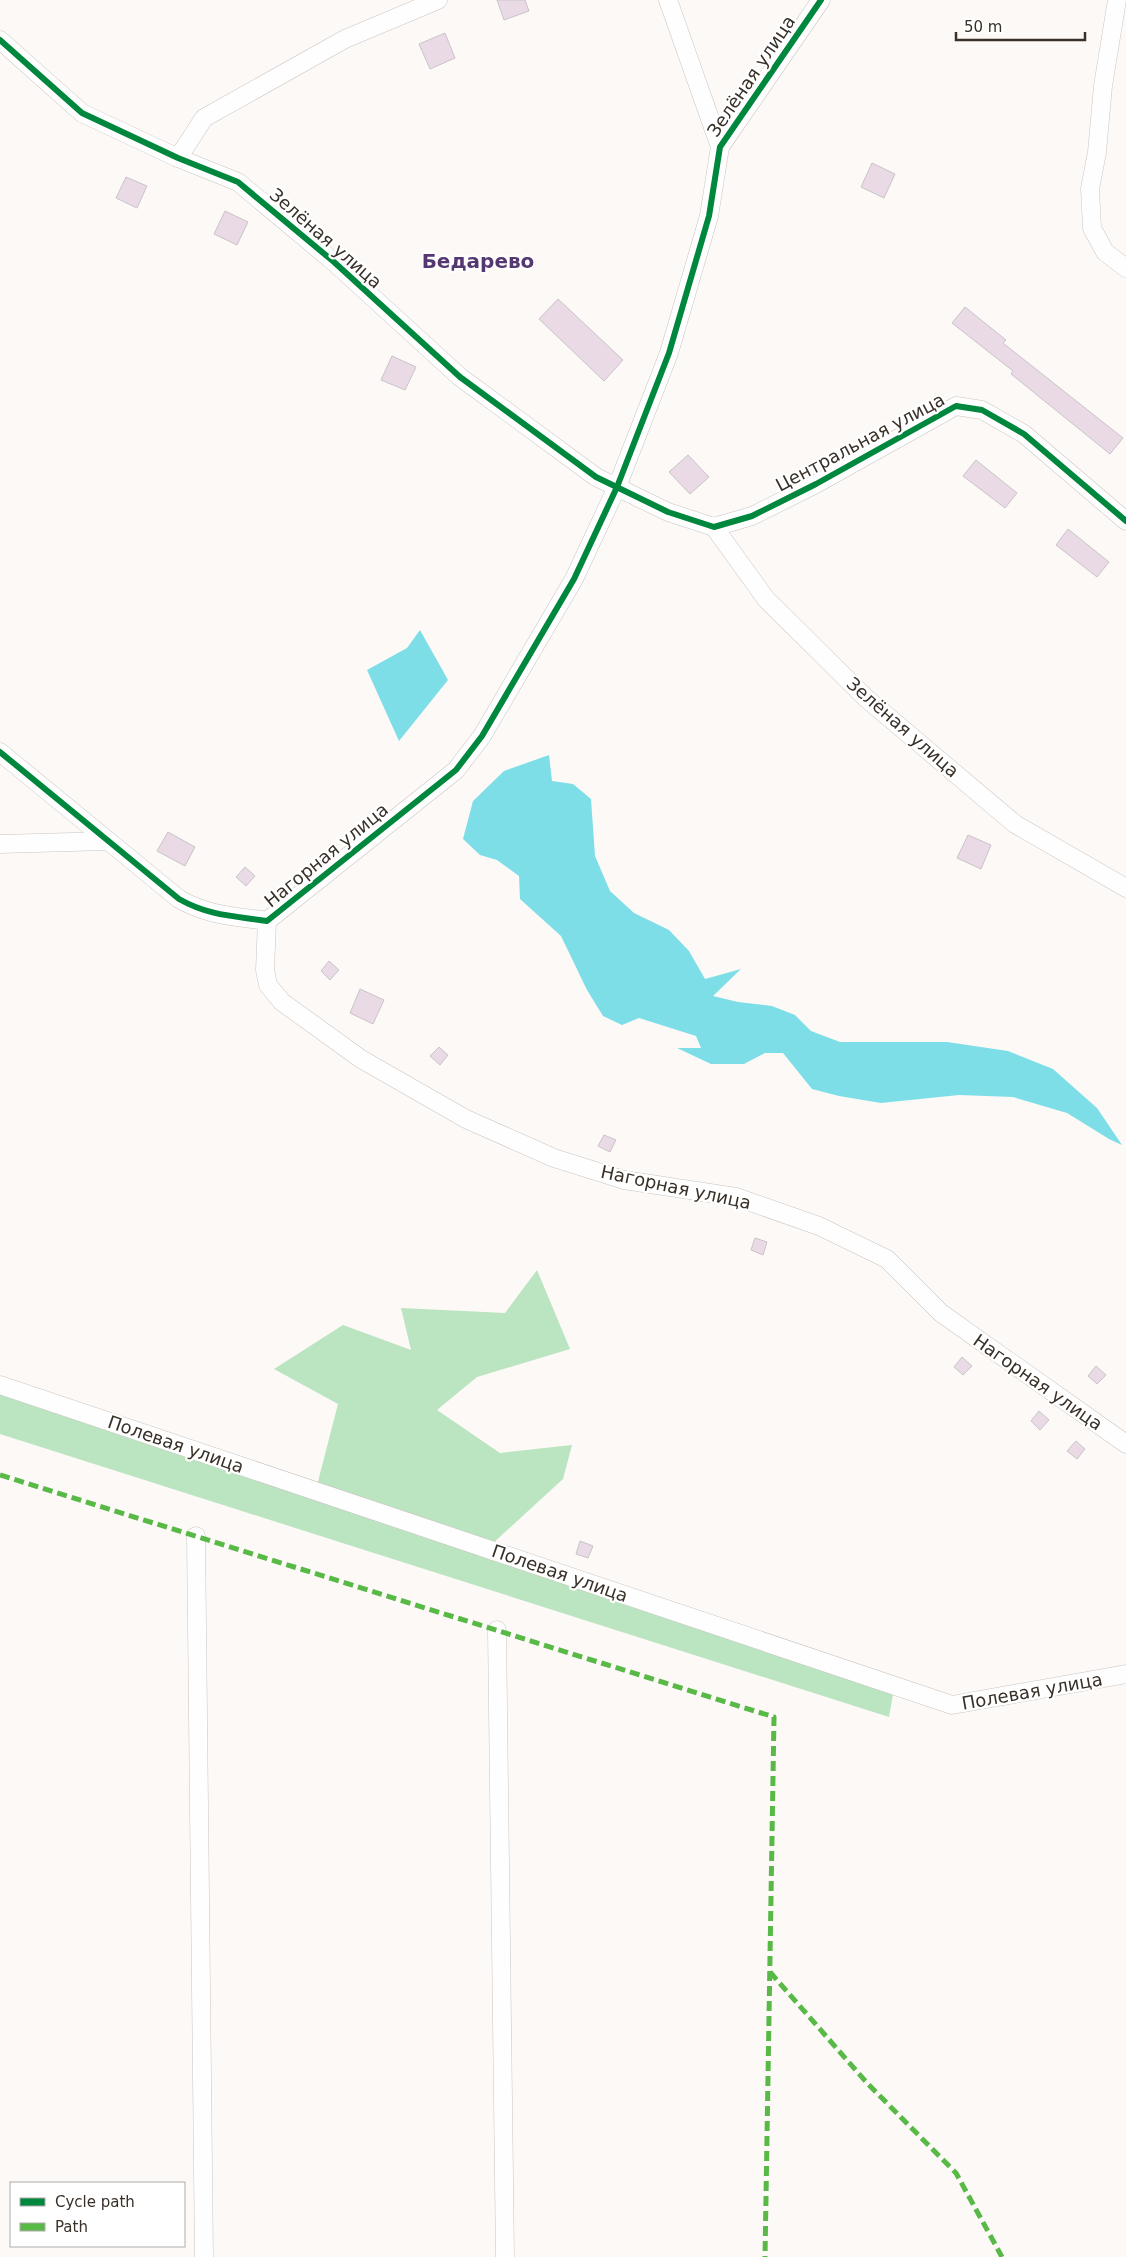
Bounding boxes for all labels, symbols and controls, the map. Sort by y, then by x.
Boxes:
scale bar [956,10,1085,42]
street label: Зелёная улица [703,11,799,141]
text: 50 m [964,18,1002,36]
street label: Зелёная улица [266,184,386,292]
district label: Бедарево [422,249,534,273]
street label: Центральная улица [772,389,948,495]
street label: Зелёная улица [843,673,963,781]
street label: Нагорная улица [260,799,392,911]
street label: Нагорная улица [599,1161,753,1213]
street label: Нагорная улица [969,1330,1107,1434]
street label: Полевая улица [105,1411,247,1477]
street label: Полевая улица [489,1540,631,1606]
street label: Полевая улица [960,1668,1104,1714]
legend [10,2182,185,2247]
text: Cycle path [55,2193,135,2211]
text: Path [55,2218,88,2236]

